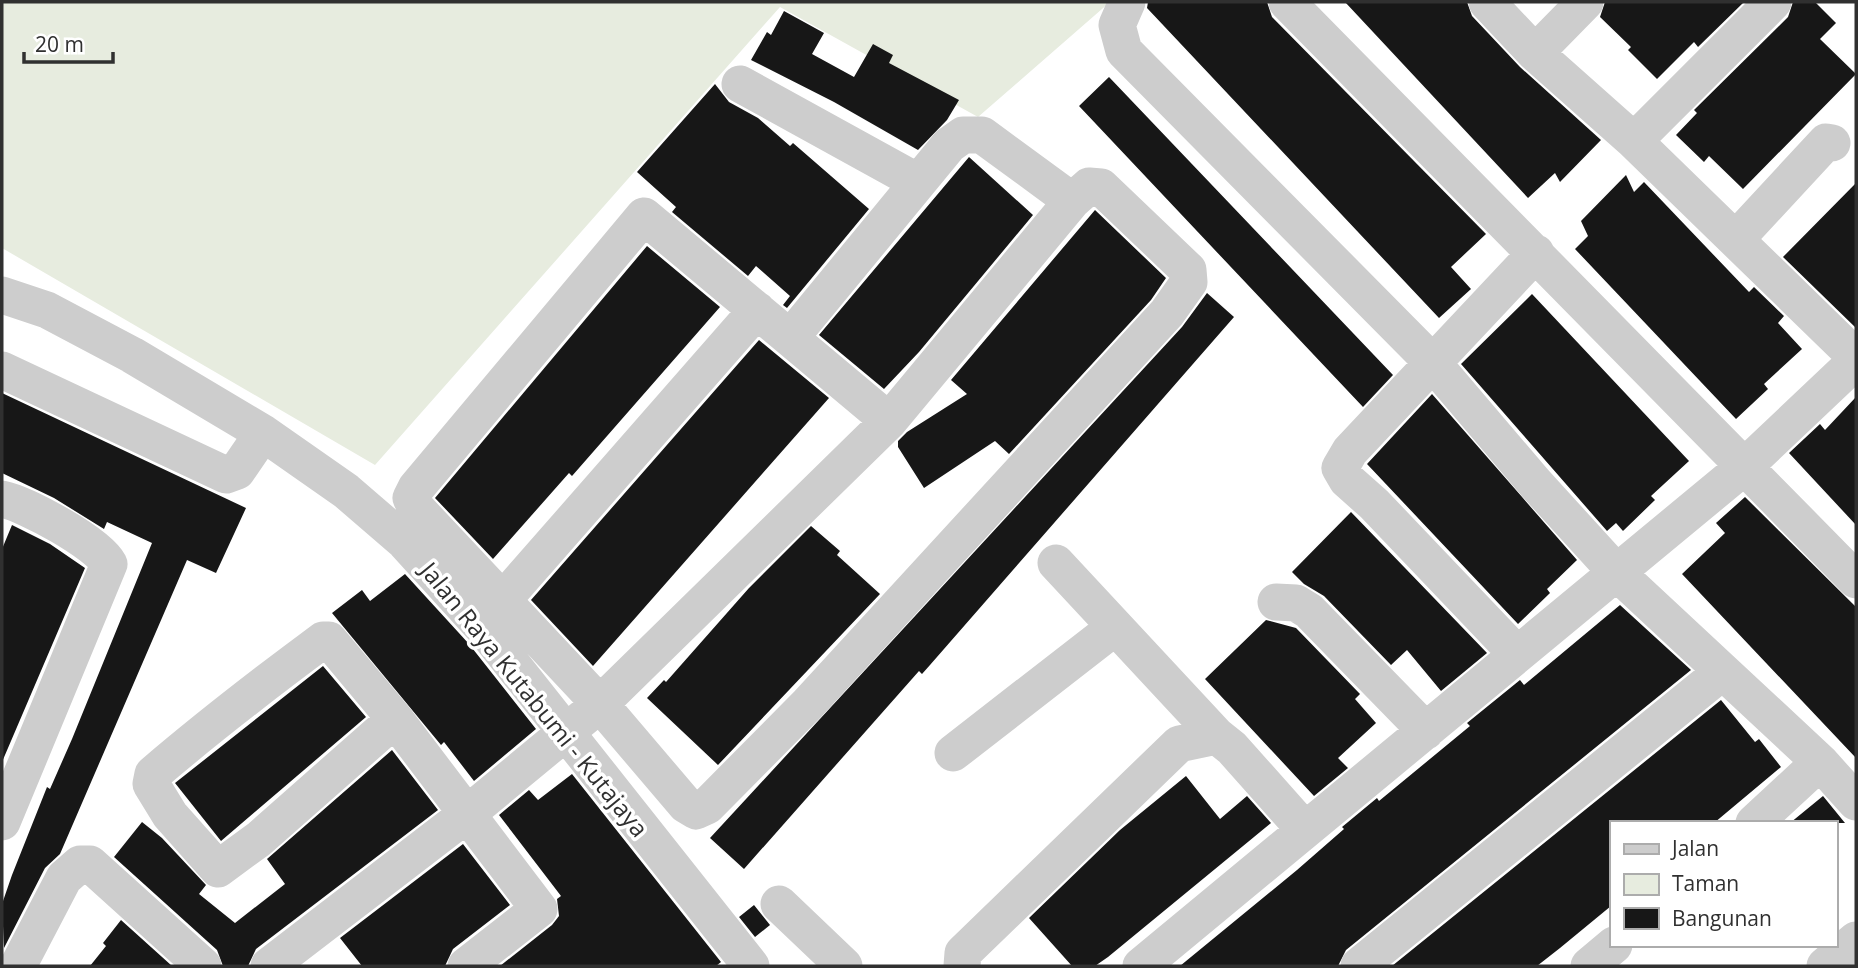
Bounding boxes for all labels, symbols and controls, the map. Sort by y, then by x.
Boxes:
scale bar [24,21,114,65]
text: 20 m [35,30,84,58]
street label: Jalan Raya Kutabumi - Kutajaya [412,553,656,843]
legend [1610,821,1837,947]
text: Jalan [1670,834,1719,862]
text: Taman [1672,869,1739,897]
text: Bangunan [1672,904,1772,932]

